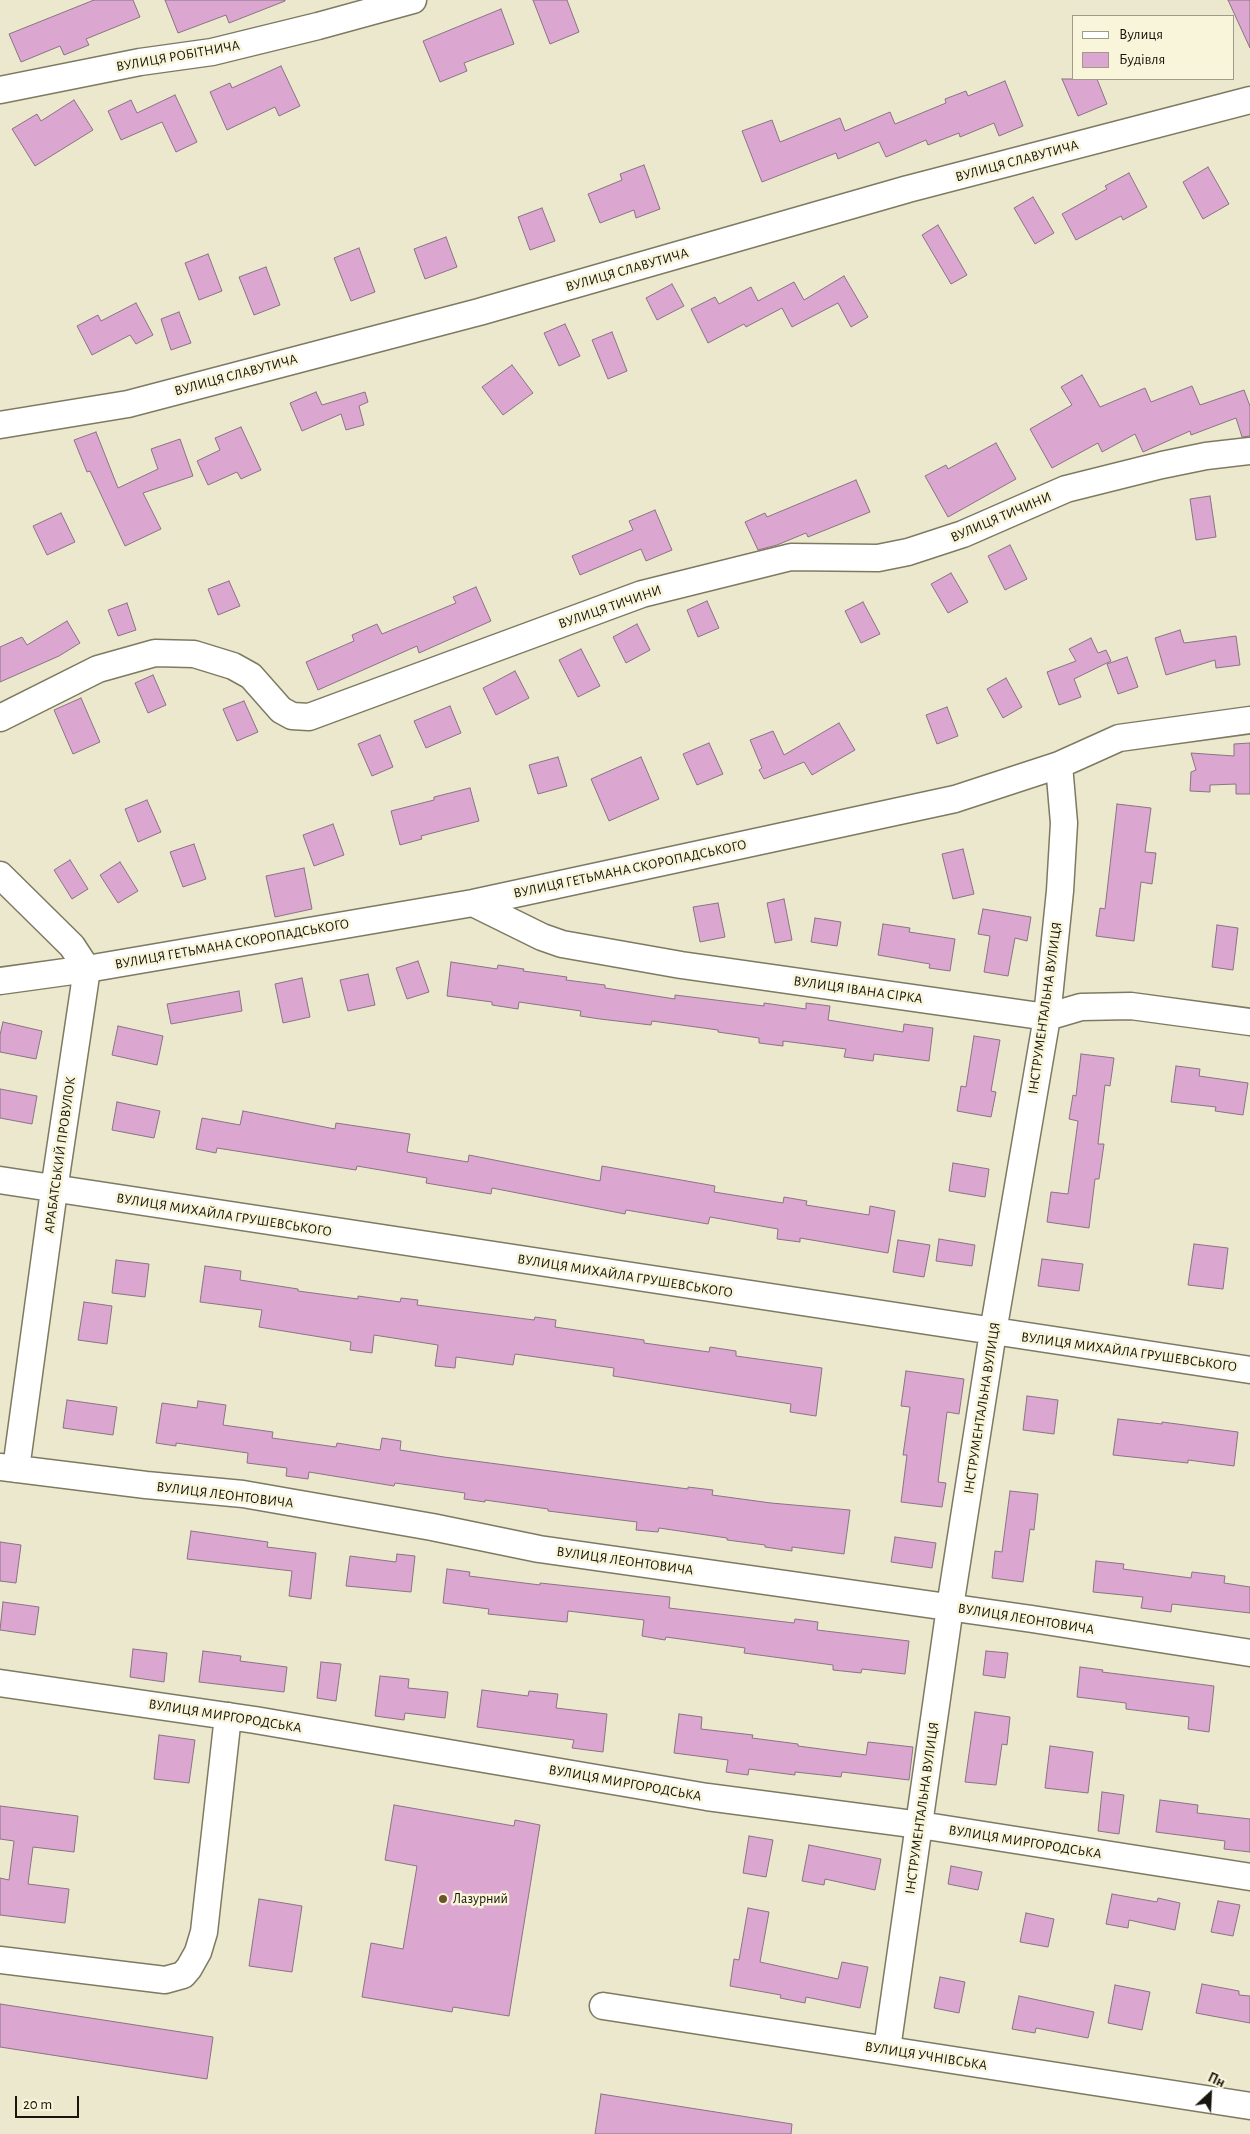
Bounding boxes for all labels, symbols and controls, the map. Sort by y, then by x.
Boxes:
legend [1072,15,1235,80]
text: Вулиця [1119,27,1163,42]
street label: ВУЛИЦЯ РОБІТНИЧА [115,37,241,75]
text: Будівля [1119,52,1165,67]
street label: ВУЛИЦЯ СЛАВУТИЧА [954,136,1080,186]
street label: ВУЛИЦЯ СЛАВУТИЧА [564,244,690,296]
street label: ВУЛИЦЯ СЛАВУТИЧА [173,350,299,400]
street label: ВУЛИЦЯ ТИЧИНИ [948,488,1054,546]
street label: ВУЛИЦЯ ТИЧИНИ [556,581,664,633]
street label: ВУЛИЦЯ ГЕТЬМАНА СКОРОПАДСЬКОГО [512,836,748,902]
street label: ВУЛИЦЯ ГЕТЬМАНА СКОРОПАДСЬКОГО [113,915,351,973]
street label: ІНСТРУМЕНТАЛЬНА ВУЛИЦЯ [1025,921,1065,1095]
street label: ВУЛИЦЯ ІВАНА СІРКА [792,973,924,1007]
street label: АРАБАТСЬКИЙ ПРОВУЛОК [41,1076,79,1234]
street label: ВУЛИЦЯ МИХАЙЛА ГРУШЕВСЬКОГО [115,1190,333,1240]
street label: ВУЛИЦЯ МИХАЙЛА ГРУШЕВСЬКОГО [516,1251,734,1301]
street label: ІНСТРУМЕНТАЛЬНА ВУЛИЦЯ [960,1321,1004,1495]
street label: ВУЛИЦЯ МИХАЙЛА ГРУШЕВСЬКОГО [1020,1329,1238,1375]
street label: ВУЛИЦЯ ЛЕОНТОВИЧА [155,1478,295,1512]
street label: ВУЛИЦЯ ЛЕОНТОВИЧА [556,1543,694,1579]
street label: ВУЛИЦЯ ЛЕОНТОВИЧА [957,1600,1095,1638]
street label: ВУЛИЦЯ МИРГОРОДСЬКА [147,1696,303,1736]
street label: ІНСТРУМЕНТАЛЬНА ВУЛИЦЯ [902,1721,942,1895]
street label: ВУЛИЦЯ МИРГОРОДСЬКА [547,1761,703,1805]
street label: ВУЛИЦЯ МИРГОРОДСЬКА [947,1822,1103,1862]
place label: Лазурний [453,1891,508,1907]
marker: Лазурний [437,1893,449,1905]
street label: ВУЛИЦЯ УЧНІВСЬКА [864,2038,988,2074]
north arrow [1185,2069,1235,2119]
text: Пн [1206,2070,1227,2090]
scale bar [18,2086,81,2118]
text: 20 m [23,2097,52,2112]

